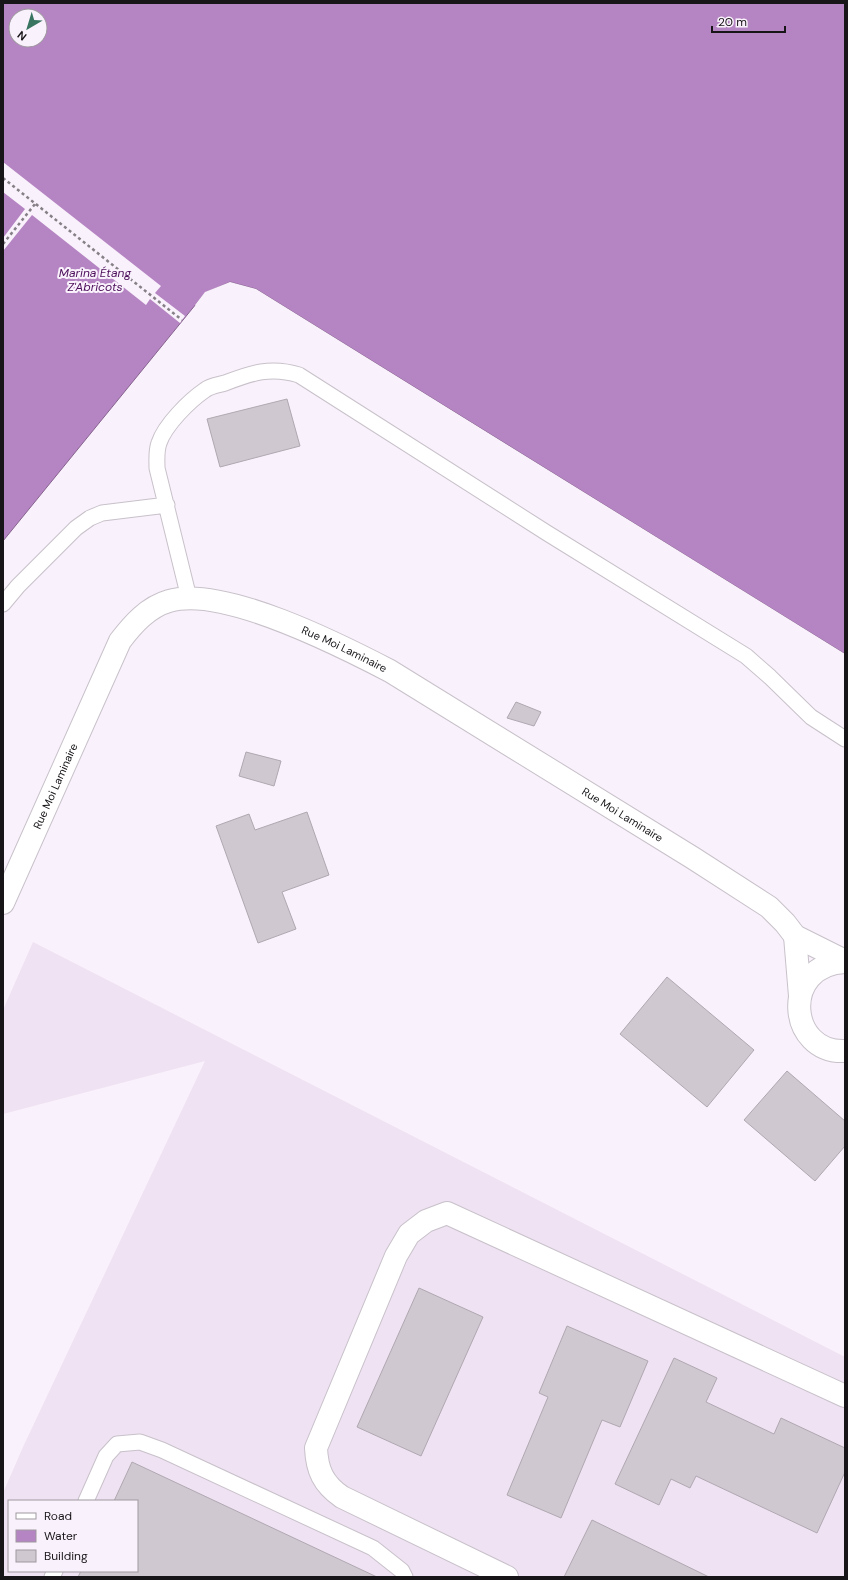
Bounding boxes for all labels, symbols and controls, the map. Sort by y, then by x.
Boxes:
north arrow [8,8,48,48]
scale bar [712,8,785,34]
text: 20 m [718,14,747,30]
text: N [14,28,29,44]
water label: Marina Étang Z'Abricots [59,265,132,295]
street label: Rue Moi Laminaire [300,623,389,675]
street label: Rue Moi Laminaire [30,741,80,831]
street label: Rue Moi Laminaire [579,784,666,845]
legend [8,1500,138,1572]
text: Road [44,1508,72,1524]
text: Water [44,1528,78,1544]
text: Building [44,1548,88,1564]

